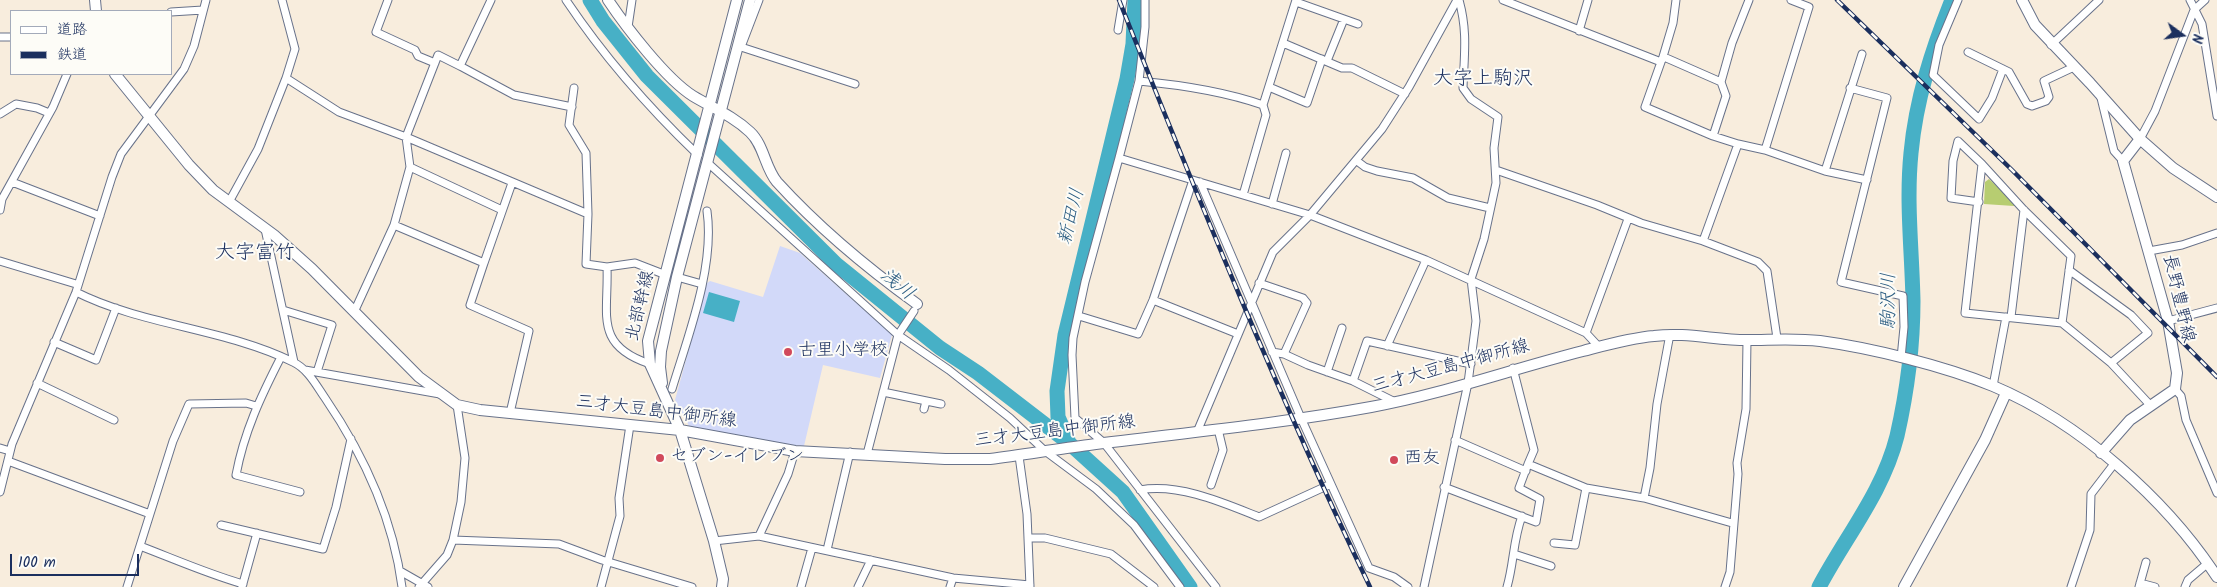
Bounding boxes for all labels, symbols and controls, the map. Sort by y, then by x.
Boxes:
legend [10,10,172,75]
north arrow [2157,10,2207,60]
text: 道路 [57,18,87,42]
text: N [2185,32,2208,46]
text: 鉄道 [57,43,87,67]
district label: 大字上駒沢 [1433,69,1533,93]
water label: 新田川 [1055,187,1091,247]
district label: 大字富竹 [215,243,295,267]
street label: 長野豊野線 [2156,253,2198,345]
water label: 浅川 [874,265,918,307]
street label: 北部幹線 [623,268,661,344]
water label: 駒沢川 [1880,273,1902,329]
street label: 三才大豆島中御所線 [1370,337,1532,399]
place label: 古里小学校 [798,341,888,363]
marker: 古里小学校 [782,346,794,358]
street label: 三才大豆島中御所線 [574,392,738,434]
street label: 三才大豆島中御所線 [973,412,1137,454]
place label: セブン-イレブン [670,447,804,469]
place label: 西友 [1404,449,1440,471]
marker: セブン-イレブン [654,452,666,464]
marker: 西友 [1388,454,1400,466]
scale bar [12,544,141,576]
text: 100 m [18,551,56,575]

